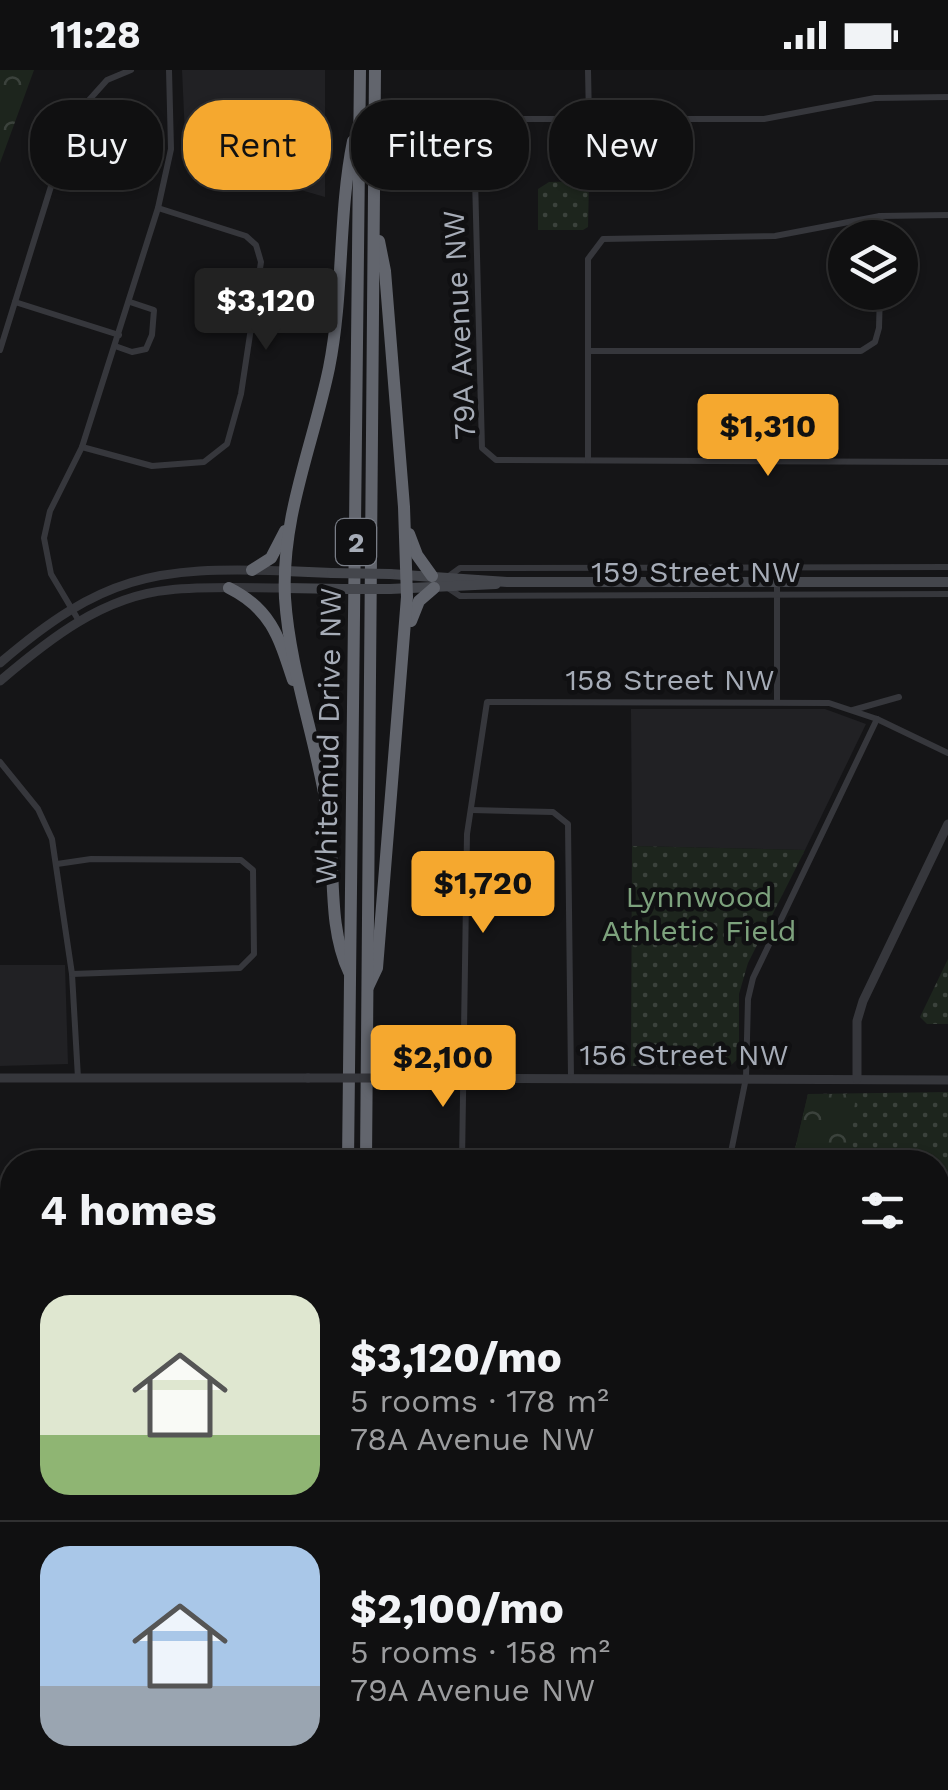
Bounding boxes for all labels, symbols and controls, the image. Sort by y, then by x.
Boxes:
text: 11:28 [50,13,141,57]
chip: Buy [30,100,163,190]
chip: Rent [183,100,331,190]
chip: Filters [351,100,529,190]
chip: New [549,100,693,190]
street label: 79A Avenue NW [436,209,482,441]
map controls [828,220,918,310]
button: layers [828,220,918,310]
pin: $3,120 [185,268,347,353]
text: $3,120 [216,281,316,319]
pin: $1,310 [687,394,849,479]
text: $1,310 [720,407,816,445]
road number: 2 [336,519,376,565]
street label: 159 Street NW [591,554,801,589]
street label: Whitemud Drive NW [308,587,348,885]
street label: 158 Street NW [565,662,775,697]
pin: $1,720 [402,851,564,936]
text: $1,720 [433,864,533,902]
park label: Lynnwood Athletic Field [601,879,797,948]
pin: $2,100 [362,1025,524,1110]
street label: 156 Street NW [579,1037,789,1072]
text: $2,100 [393,1038,493,1076]
icon: filters [855,1183,910,1238]
text: 4 homes [40,1186,217,1235]
text: $3,120/mo [350,1333,562,1382]
icon: home [120,1335,240,1455]
text: 5 rooms · 178 m² [350,1382,609,1420]
text: 78A Avenue NW [350,1420,595,1458]
text: $2,100/mo [350,1584,564,1633]
icon: home [120,1586,240,1706]
text: 5 rooms · 158 m² [350,1633,610,1671]
text: 79A Avenue NW [350,1671,595,1709]

